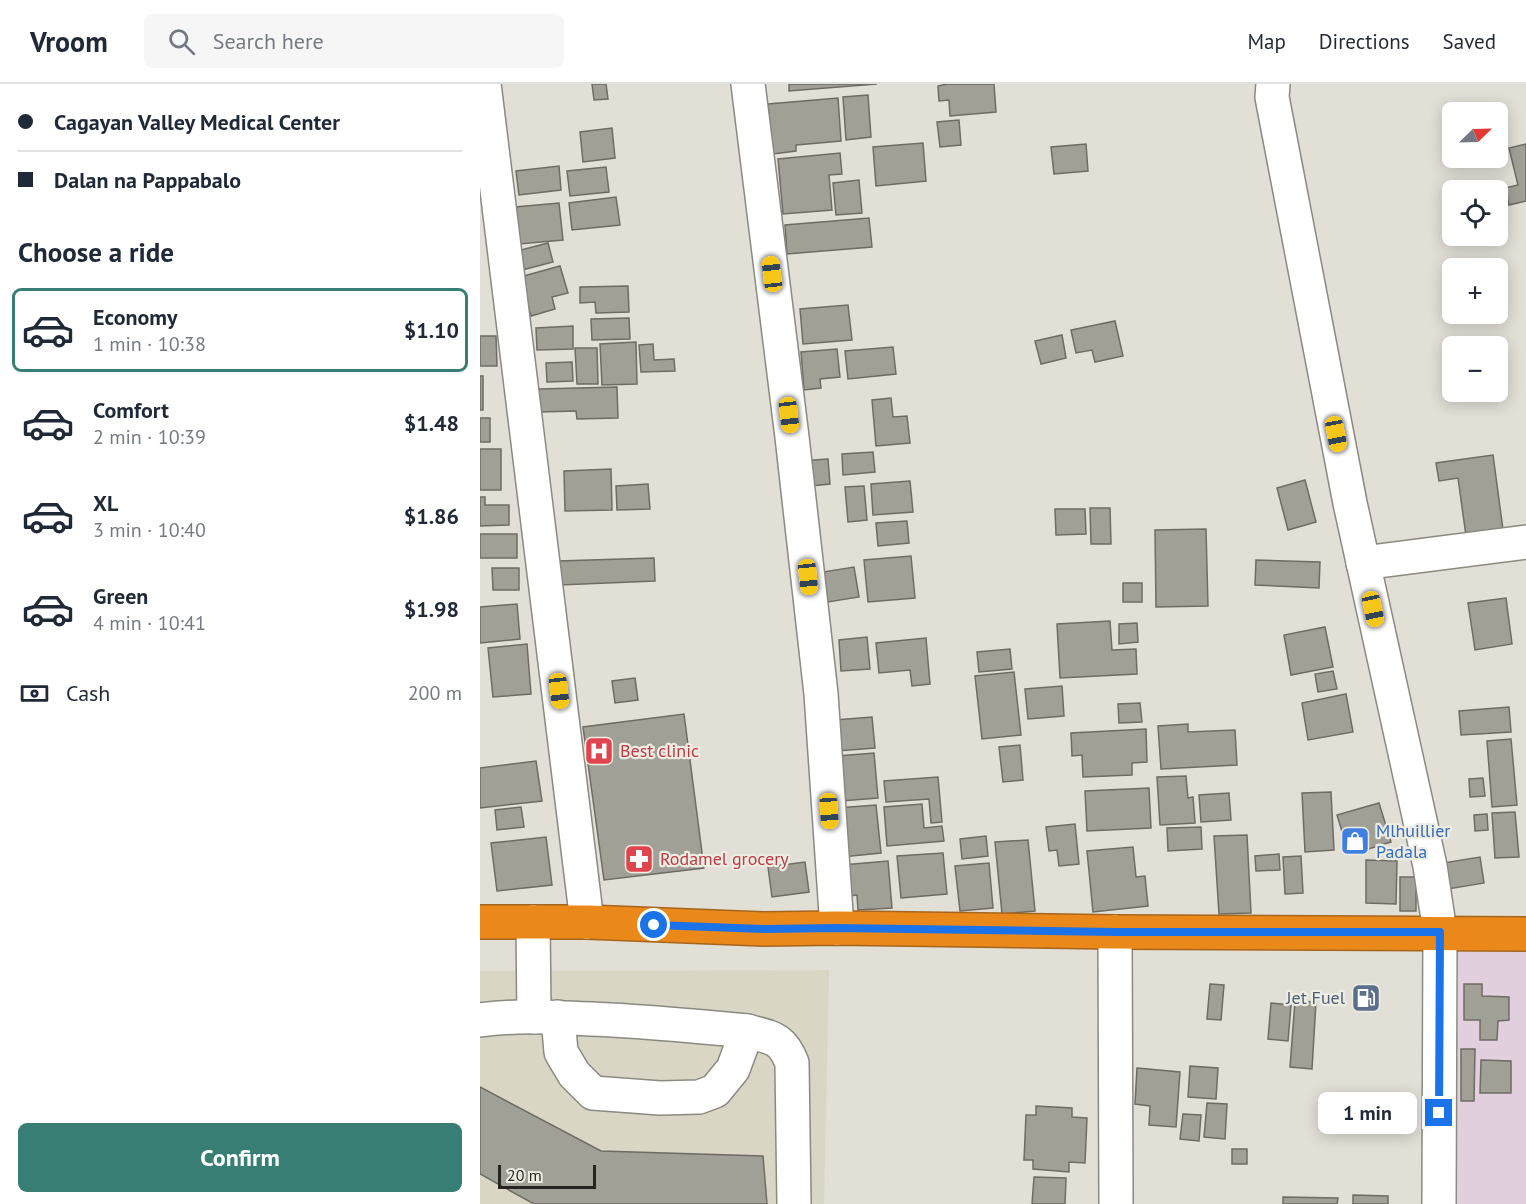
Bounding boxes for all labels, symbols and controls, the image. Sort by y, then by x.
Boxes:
search box [144,14,564,68]
text: Vroom [30,23,108,60]
icon: search [165,25,198,58]
text: Search here [213,27,324,55]
text: Map [1247,28,1286,55]
text: Directions [1319,28,1410,55]
text: Saved [1443,28,1496,55]
north arrow [1442,102,1508,168]
map controls [1442,102,1508,402]
text: Cagayan Valley Medical Center [54,108,340,136]
text: Dalan na Pappabalo [54,166,241,194]
button: locate [1442,180,1508,246]
text: Choose a ride [18,235,174,269]
car [761,255,783,293]
button: + [1442,258,1508,324]
icon: car [21,303,75,357]
text: Economy [93,303,177,331]
text: $1.10 [404,316,459,344]
text: 1 min · 10:38 [93,331,206,357]
button: − [1442,336,1508,402]
icon: car [21,396,75,450]
text: Comfort [93,396,169,424]
car [778,396,800,434]
text: $1.48 [404,409,459,437]
car [1324,415,1348,453]
text: 2 min · 10:39 [93,424,206,450]
icon: car [21,489,75,543]
text: XL [93,489,118,517]
text: $1.86 [404,502,459,530]
text: 3 min · 10:40 [93,517,206,543]
car [797,558,819,596]
icon: car [21,582,75,636]
text: Green [93,582,148,610]
car [1360,590,1386,628]
text: $1.98 [404,595,459,623]
text: 4 min · 10:41 [93,610,206,636]
car [548,672,570,710]
icon: cash [18,677,51,710]
text: Cash [66,679,110,707]
text: 200 m [408,680,462,706]
hospital icon: Best clinic [583,735,615,767]
place label: Best clinic [620,739,699,762]
car [819,792,839,830]
place label: Mlhuillier Padala [1376,819,1450,863]
shop icon: Mlhuillier Padala [1339,825,1371,857]
pharmacy icon: Rodamel grocery [623,843,655,875]
place label: Rodamel grocery [660,847,789,870]
route start [640,911,667,938]
fuel station icon: Jet Fuel [1350,982,1382,1014]
place label: Jet Fuel [1285,986,1346,1009]
callout: 1 min [1319,1092,1418,1134]
route end [1425,1099,1452,1126]
text: 1 min [1343,1100,1392,1126]
button: Confirm [18,1123,462,1192]
scale bar [498,1162,596,1190]
text: 20 m [507,1165,542,1185]

